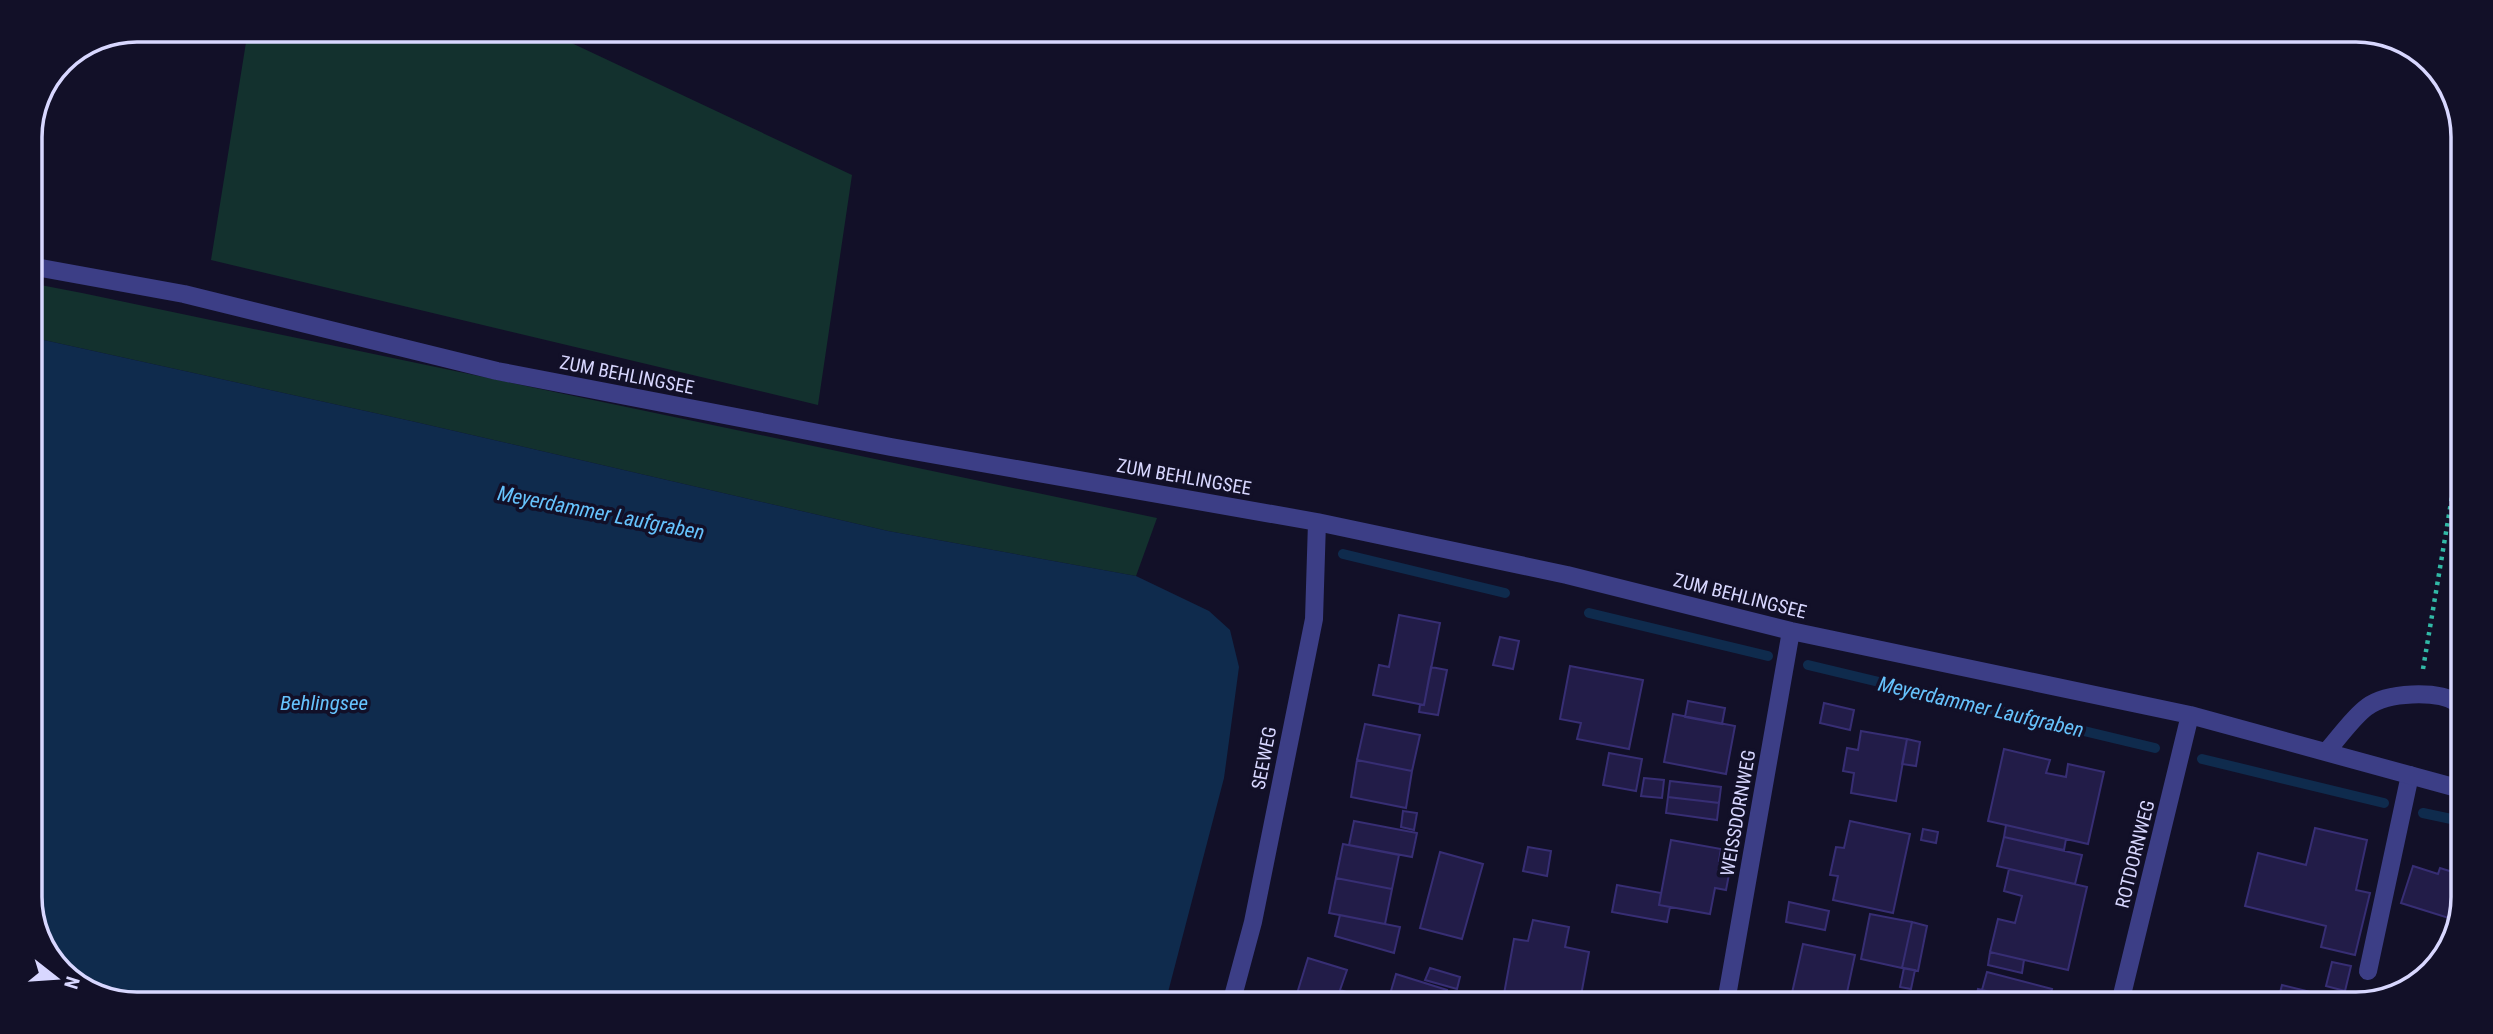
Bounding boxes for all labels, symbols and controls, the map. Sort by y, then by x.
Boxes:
street label: ZUM BEHLINGSEE [558,351,696,399]
street label: ZUM BEHLINGSEE [1115,454,1253,500]
water label: Meyerdammer Laufgraben [495,481,707,545]
street label: ZUM BEHLINGSEE [1671,568,1809,624]
water label: Meyerdammer Laufgraben [1876,672,2086,742]
water label: Behlingsee [280,691,368,715]
street label: SEEWEG [1247,724,1281,792]
street label: WEISSDORNWEG [1716,748,1760,878]
street label: ROTDORNWEG [2110,798,2160,910]
north arrow [21,943,91,1013]
text: N [59,974,84,992]

